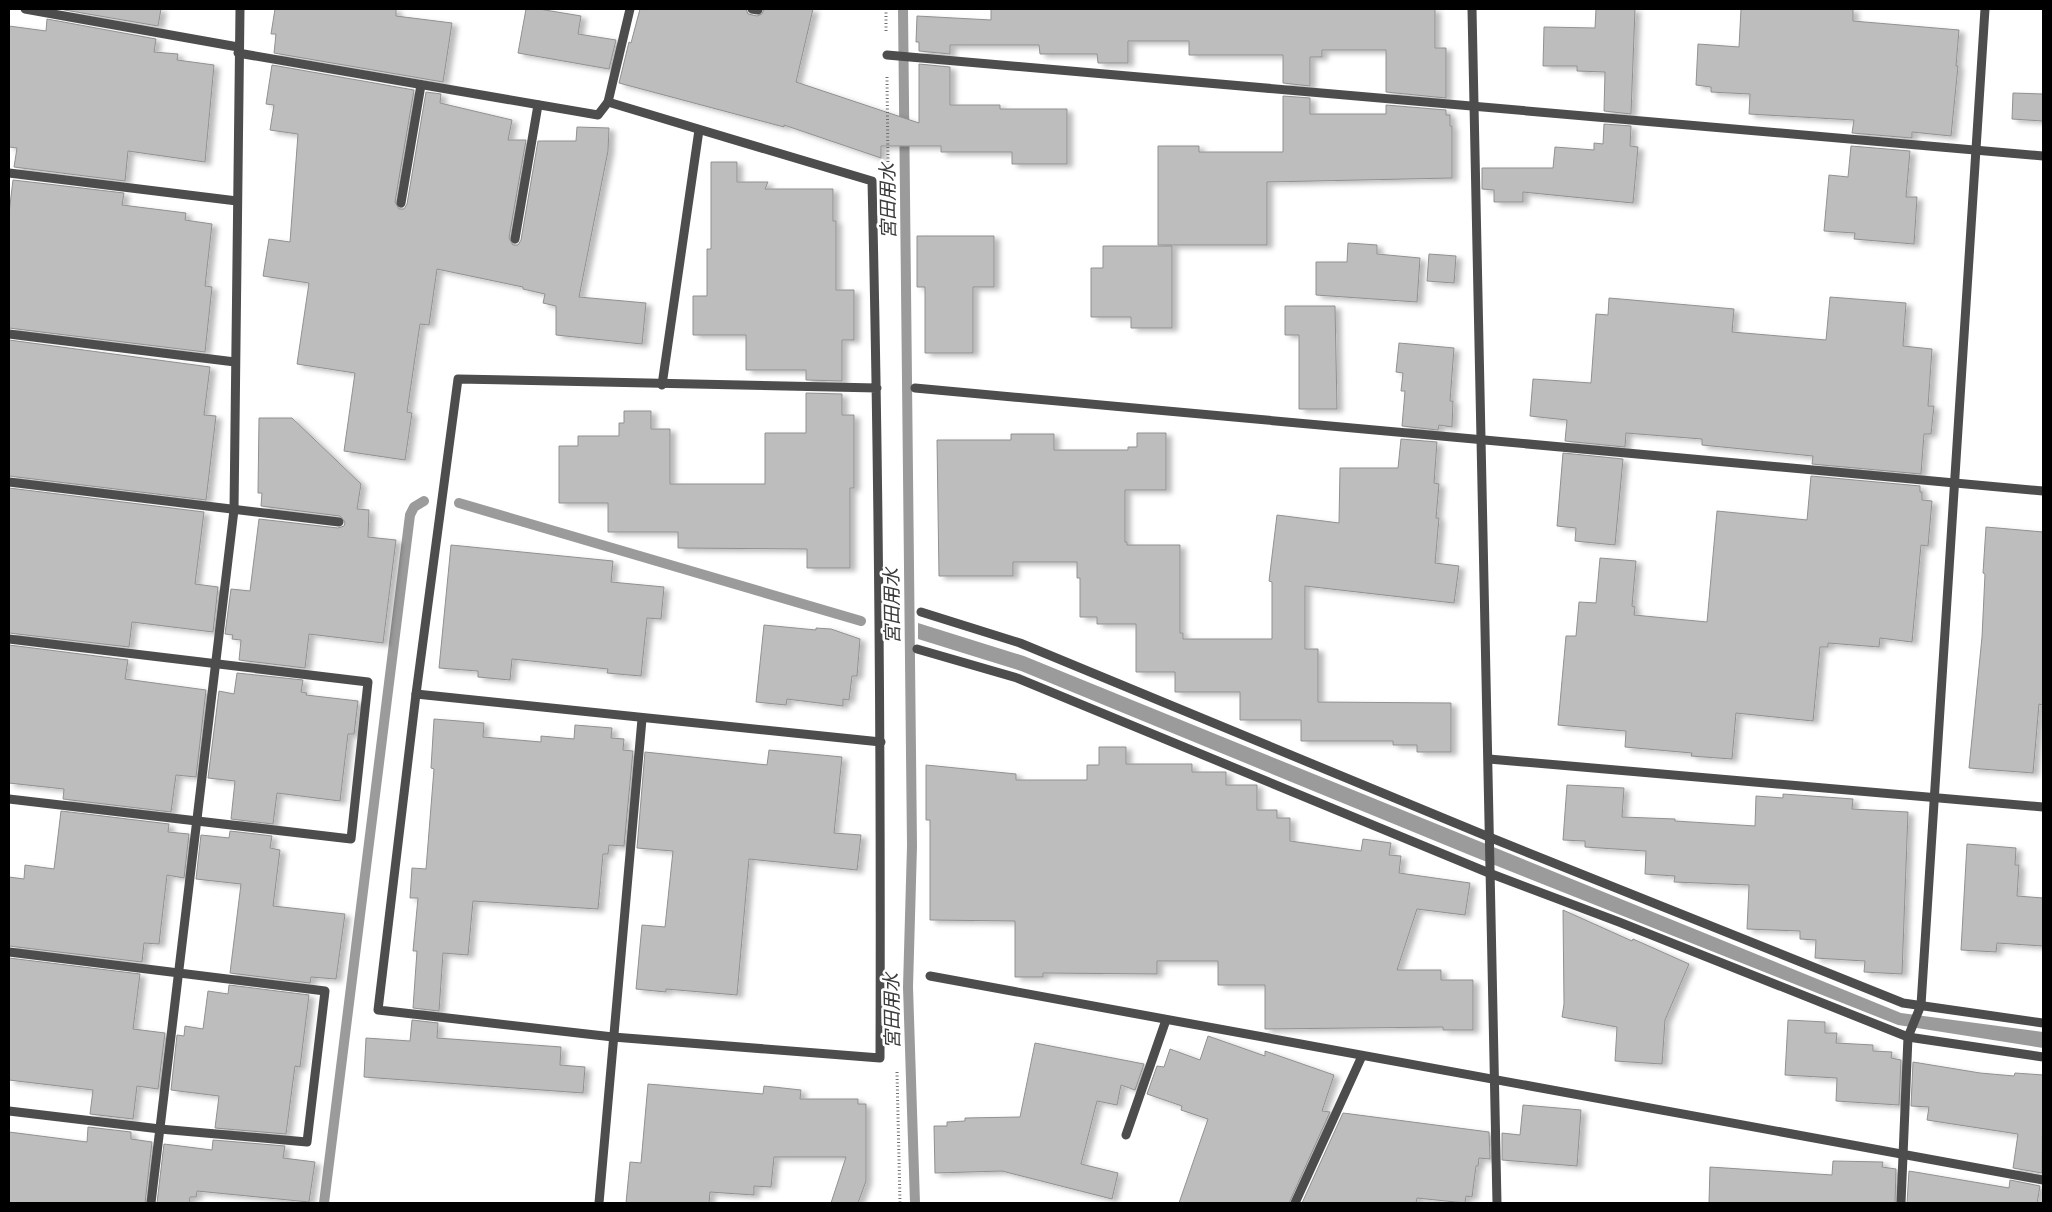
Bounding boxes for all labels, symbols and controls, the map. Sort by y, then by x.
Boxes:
water label: 宮田用水 [876,161,900,239]
water label: 宮田用水 [880,566,904,644]
water label: 宮田用水 [880,971,904,1049]

